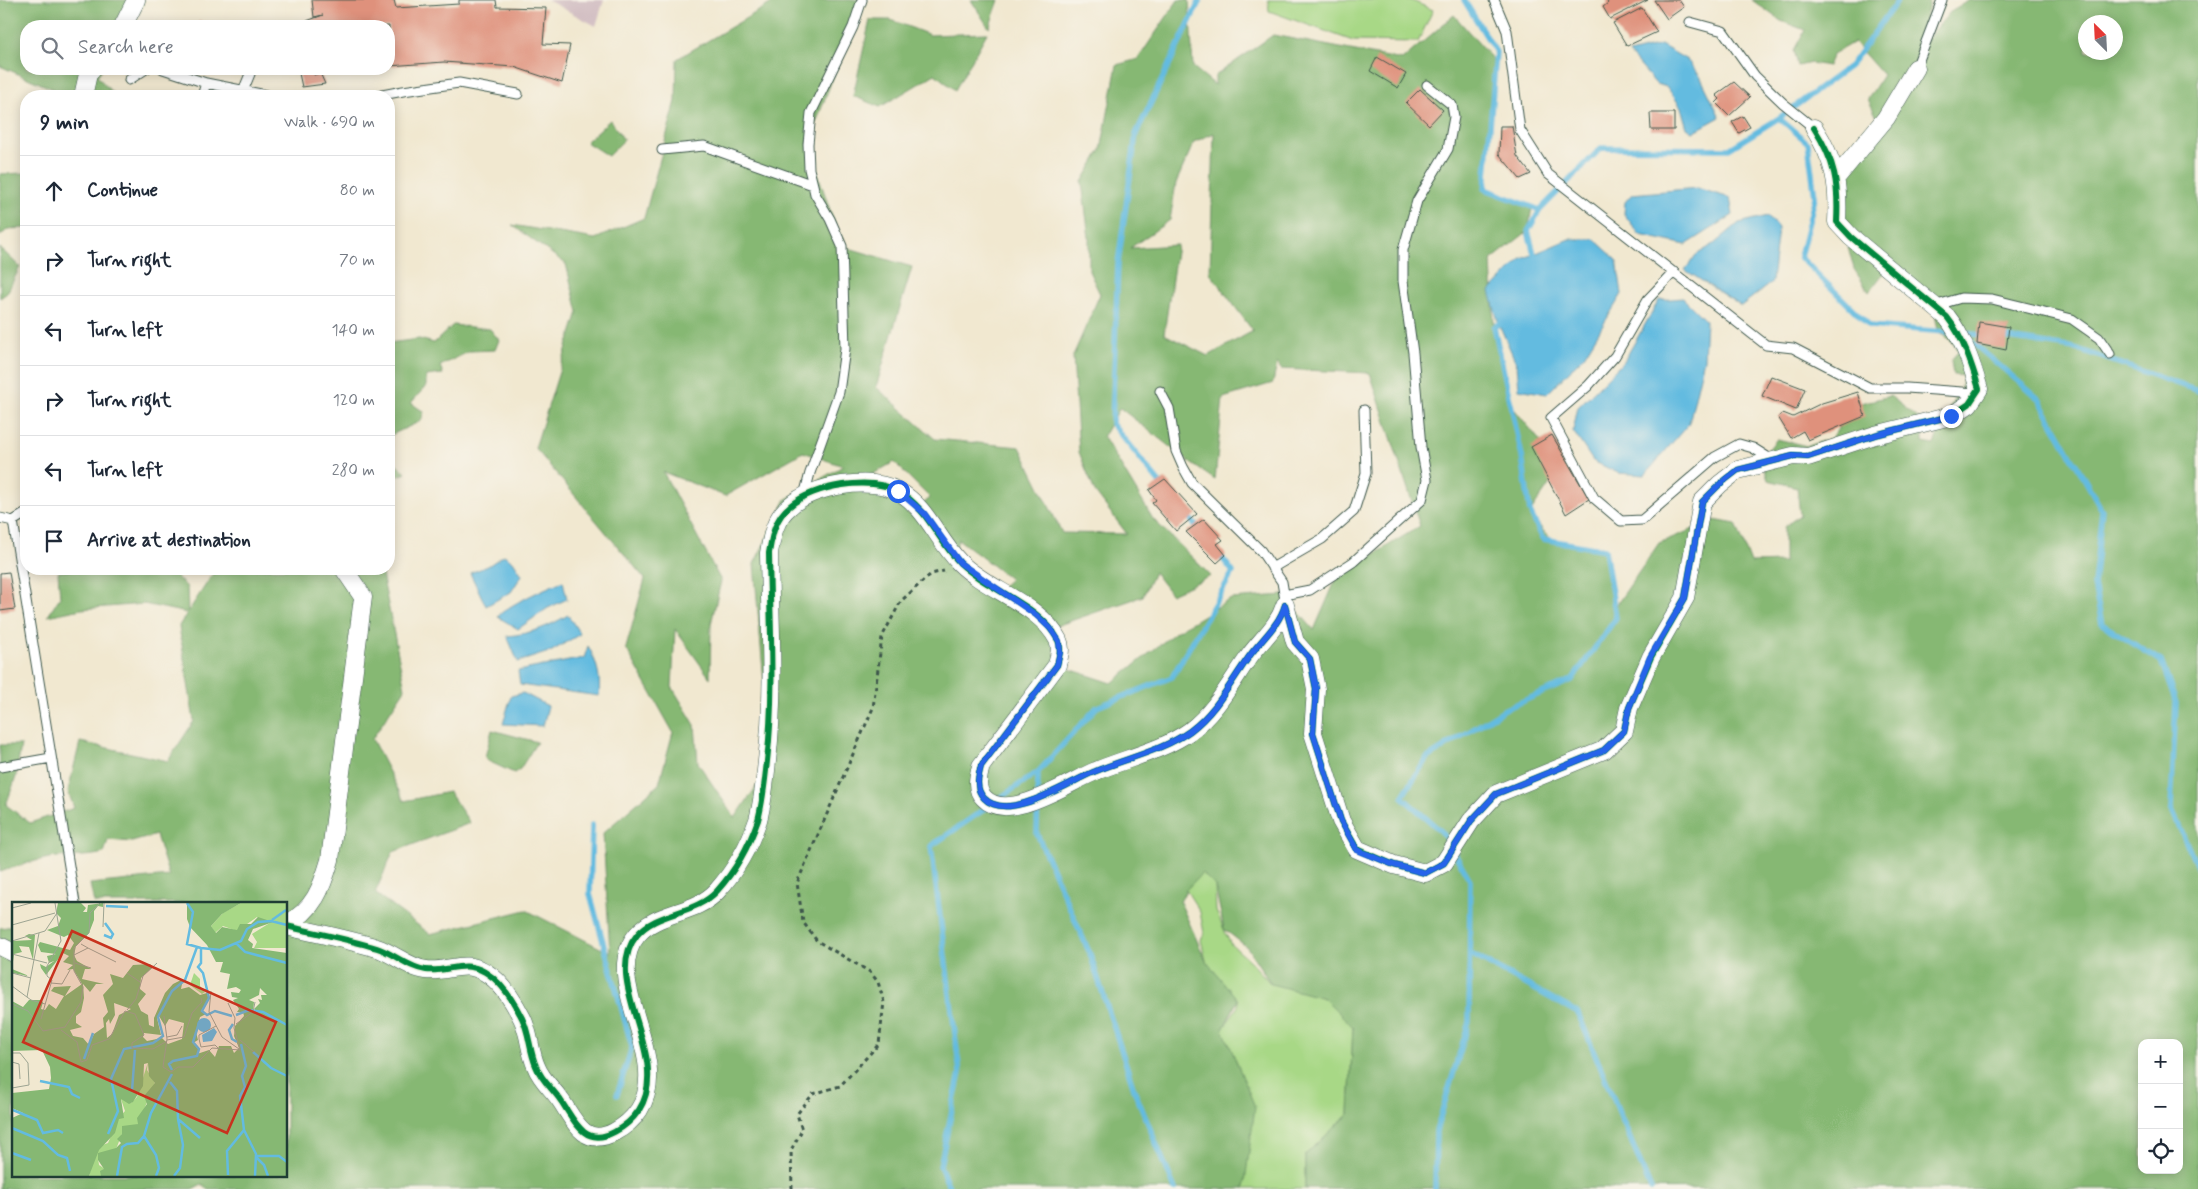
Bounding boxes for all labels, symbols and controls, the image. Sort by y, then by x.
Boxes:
north arrow [2078,15,2123,60]
search box [20,20,395,75]
icon: search [38,34,66,62]
text: Search here [78,35,174,60]
text: 9 min [40,109,89,137]
text: Walk · 690 m [284,112,375,133]
icon: ahead [40,177,68,205]
text: Continue [87,178,158,203]
text: 80 m [340,180,375,201]
icon: right [40,247,68,275]
text: Turn right [87,248,171,273]
text: 70 m [339,250,375,271]
icon: left [40,317,68,345]
text: Turn left [87,318,163,343]
text: 140 m [331,320,375,341]
icon: right [40,387,68,415]
text: Turn right [87,388,171,413]
text: 120 m [333,390,375,411]
route end [1940,405,1963,428]
icon: left [40,457,68,485]
text: Turn left [87,458,163,483]
text: 280 m [332,460,375,481]
route start [887,480,910,503]
icon: arrive [40,527,68,555]
text: Arrive at destination [87,528,251,553]
inset map [12,902,288,1176]
map controls [2138,1039,2183,1174]
button: + [2138,1039,2183,1084]
button: − [2138,1084,2183,1129]
button: locate [2138,1129,2183,1174]

